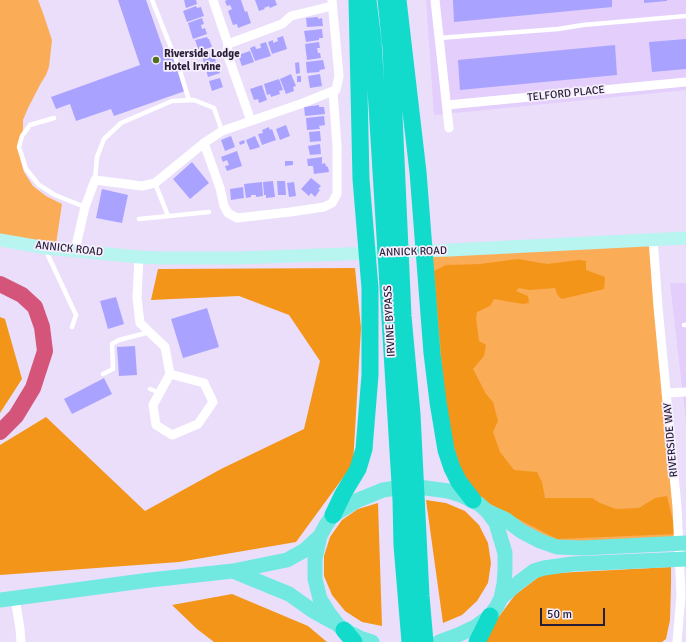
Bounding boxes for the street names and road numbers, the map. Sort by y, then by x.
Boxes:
street label: TELFORD PLACE [527,83,605,105]
street label: ANNICK ROAD [35,239,103,259]
street label: ANNICK ROAD [379,244,447,260]
street label: IRVINE BYPASS [382,285,398,357]
street label: RIVERSIDE WAY [661,402,681,478]

